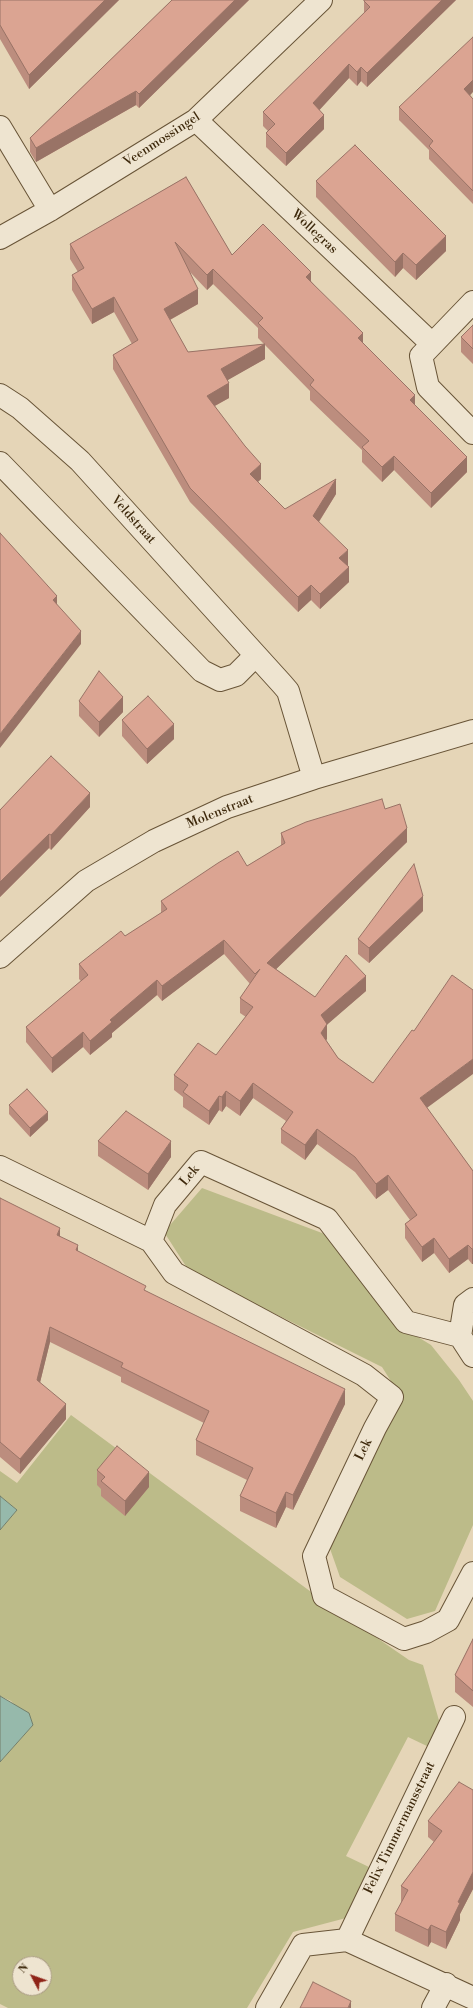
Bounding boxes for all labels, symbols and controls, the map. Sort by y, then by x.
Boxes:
street label: Veenmossingel [121,109,203,171]
street label: Wollegras [288,207,340,257]
street label: Veldstraat [107,493,159,547]
street label: Molenstraat [184,792,256,832]
street label: Lek [177,1163,203,1189]
street label: Lek [352,1437,376,1463]
street label: Felix Timmermansstraat [361,1759,439,1897]
north arrow [12,1956,52,1996]
text: N [16,1961,32,1977]

